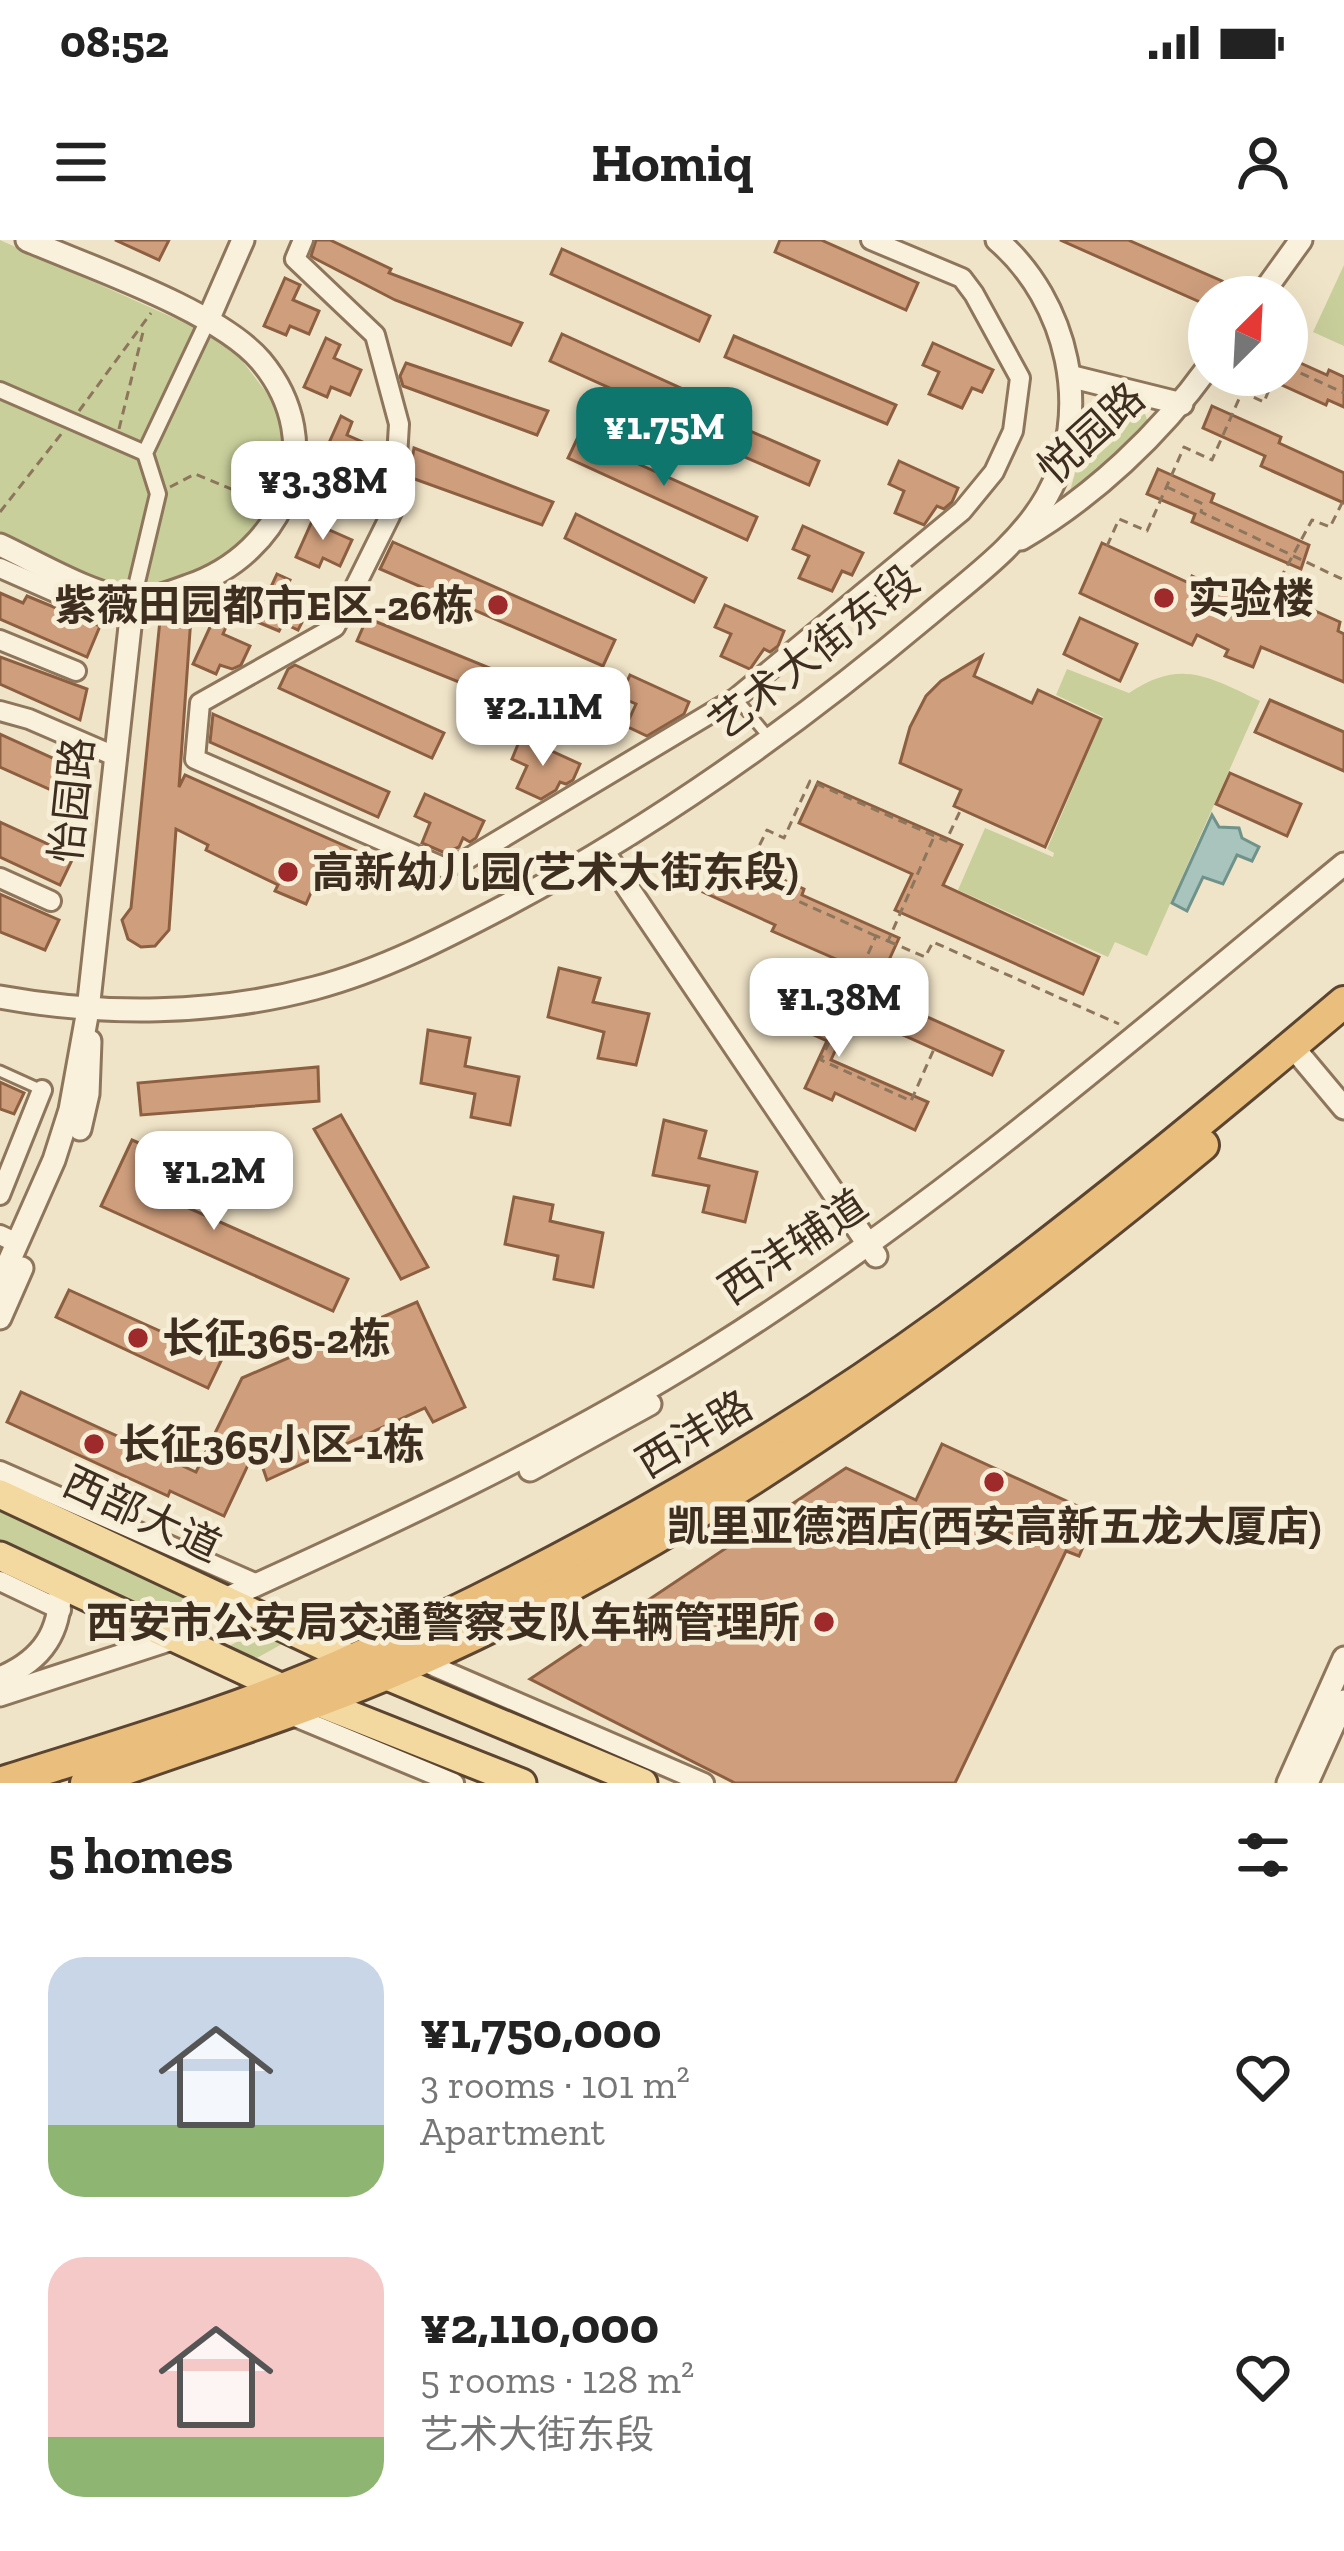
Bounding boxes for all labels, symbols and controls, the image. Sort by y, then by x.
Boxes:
text: 08:52 [60,15,169,69]
icon: menu [48,129,114,195]
icon: person [1230,129,1296,195]
text: Homiq [591,130,753,195]
north arrow [1188,276,1308,396]
map controls [1188,276,1308,396]
street label: 悦园路 [1027,372,1155,494]
pin: ¥1.75M [566,387,762,489]
text: ¥1.75M [603,402,725,449]
pin: ¥3.38M [225,441,421,543]
text: ¥3.38M [258,456,388,503]
street label: 艺术大街东段 [699,554,929,750]
place label: 实验楼 [1188,573,1314,624]
place label: 紫薇田园都市E区-26栋 [55,580,474,631]
marker: 实验楼 [1151,585,1177,611]
marker: 紫薇田园都市E区-26栋 [485,592,511,618]
pin: ¥2.11M [445,667,641,769]
text: ¥2.11M [483,682,603,729]
street label: 怡园路 [40,735,104,865]
place label: 高新幼儿园(艺术大街东段) [312,847,798,898]
marker: 高新幼儿园(艺术大街东段) [275,859,301,885]
pin: ¥1.38M [741,958,937,1060]
text: ¥1.38M [777,973,901,1020]
pin: ¥1.2M [130,1131,298,1233]
text: ¥1.2M [162,1146,266,1193]
street label: 西沣辅道 [709,1179,877,1315]
place label: 长征365-2栋 [162,1313,391,1364]
marker: 长征365-2栋 [125,1325,151,1351]
street label: 西沣路 [627,1380,761,1488]
place label: 长征365小区-1栋 [118,1419,425,1470]
marker: 长征365小区-1栋 [81,1431,107,1457]
street label: 西部大道 [55,1455,229,1573]
marker: 凯里亚德酒店(西安高新五龙大厦店) [981,1469,1007,1495]
place label: 凯里亚德酒店(西安高新五龙大厦店) [667,1501,1321,1552]
place label: 西安市公安局交通警察支队车辆管理所 [86,1597,800,1648]
marker: 西安市公安局交通警察支队车辆管理所 [811,1609,837,1635]
icon: filters [1230,1822,1296,1888]
text: 5 homes [48,1825,233,1886]
text: ¥1,750,000 [420,2000,662,2061]
icon: home [144,2005,288,2149]
icon: heart [1230,2044,1296,2110]
text: 3 rooms · 101 m² [420,2061,690,2108]
text: Apartment [420,2108,605,2155]
text: ¥2,110,000 [420,2295,659,2356]
icon: home [144,2305,288,2449]
icon: heart [1230,2344,1296,2410]
text: 5 rooms · 128 m² [420,2356,694,2403]
text: 艺术大街东段 [420,2411,654,2458]

